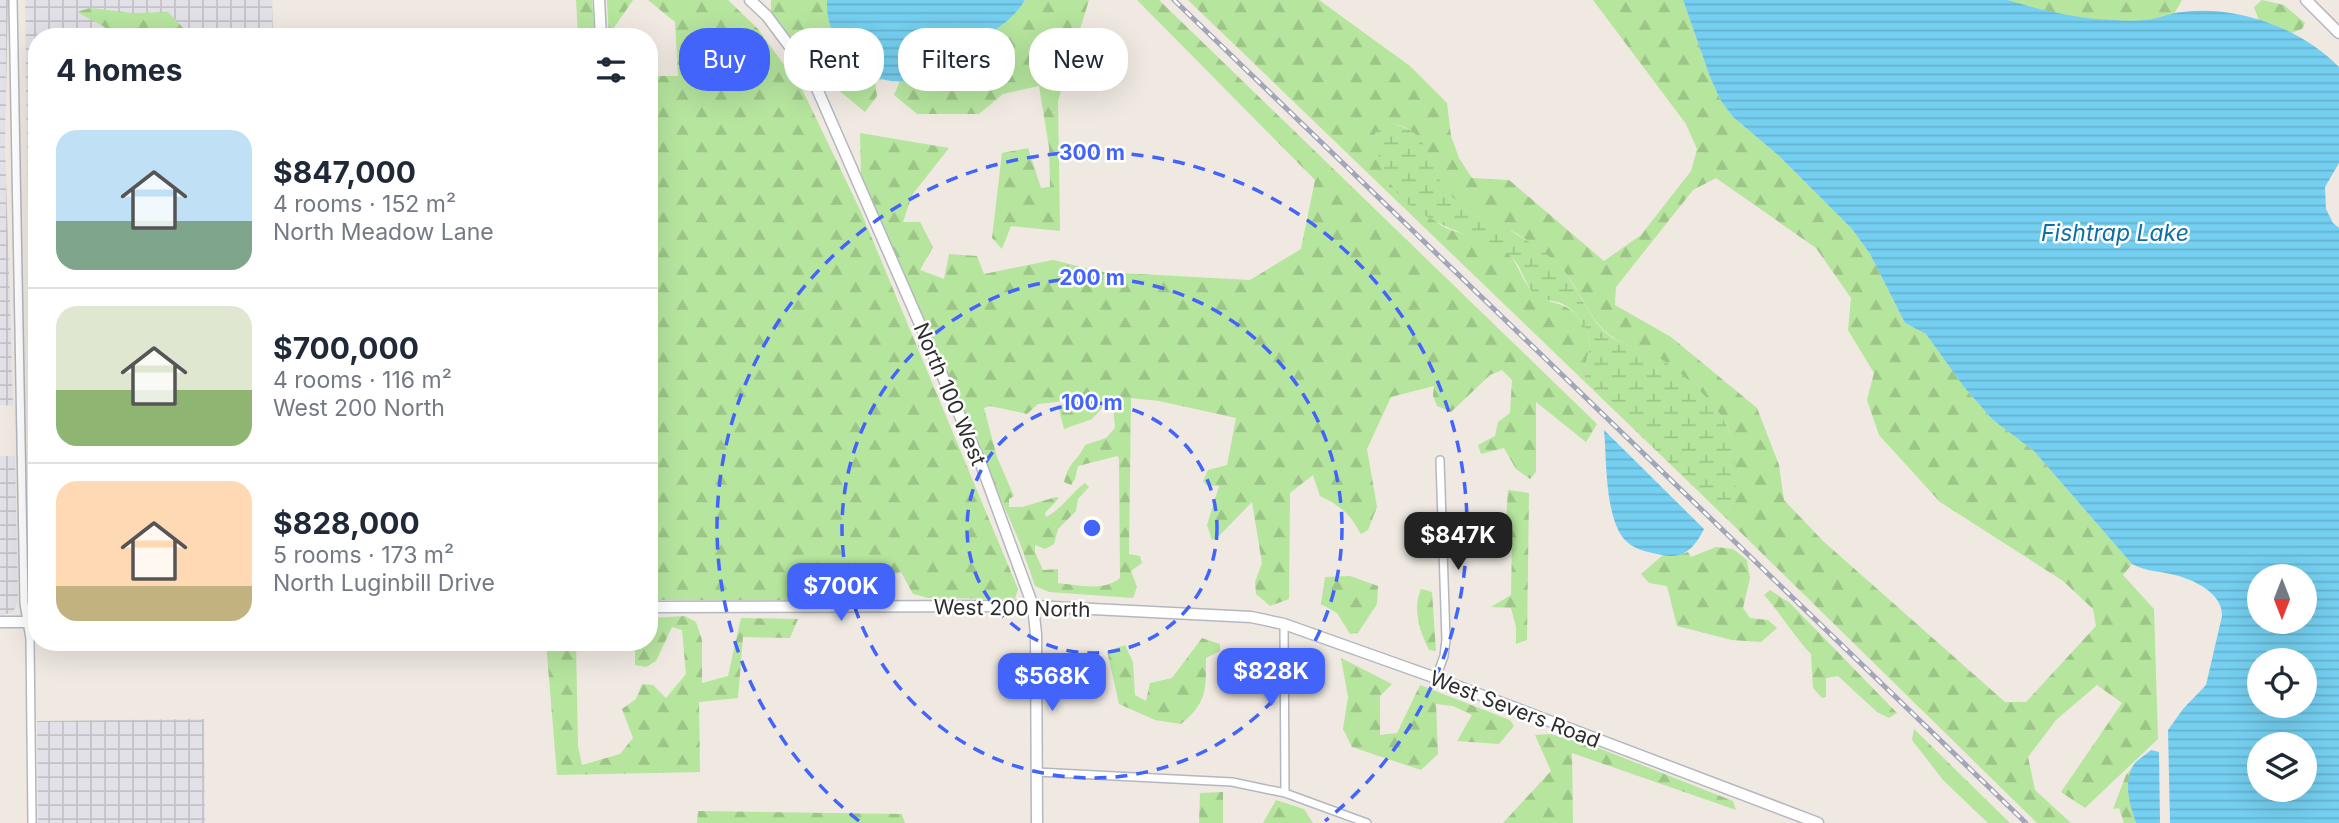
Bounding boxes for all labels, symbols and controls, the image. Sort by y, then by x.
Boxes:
chip: Buy [679,28,770,91]
chip: Rent [784,28,884,91]
chip: Filters [898,28,1015,91]
chip: New [1029,28,1128,91]
icon: filters [592,51,630,89]
text: 4 homes [56,52,183,88]
text: 300 m [1059,140,1125,165]
text: $847,000 [273,154,416,190]
icon: home [112,158,196,242]
text: 4 rooms · 152 m² [273,190,456,218]
text: North Meadow Lane [273,218,494,246]
water label: Fishtrap Lake [2041,219,2189,247]
text: 200 m [1059,265,1125,290]
street label: North 100 West [909,319,991,469]
text: $700,000 [273,330,419,366]
icon: home [112,334,196,418]
text: 4 rooms · 116 m² [273,366,452,394]
text: 100 m [1061,390,1123,415]
text: West 200 North [273,394,445,422]
text: $828,000 [273,505,420,541]
icon: home [112,509,196,593]
pin: $847K [1409,512,1507,572]
centre of rings [1080,516,1104,540]
text: $847K [1420,521,1496,549]
text: 5 rooms · 173 m² [273,541,454,569]
pin: $700K [792,564,890,623]
north arrow [2247,564,2317,634]
map controls [2247,564,2317,802]
text: North Luginbill Drive [273,569,495,597]
text: $700K [803,572,879,600]
street label: West 200 North [933,594,1091,622]
pin: $828K [1222,648,1320,708]
button: locate [2247,648,2317,718]
pin: $568K [1003,654,1101,713]
text: $828K [1233,657,1309,685]
text: $568K [1014,662,1090,690]
street label: West Severs Road [1426,665,1604,753]
button: layers [2247,732,2317,802]

